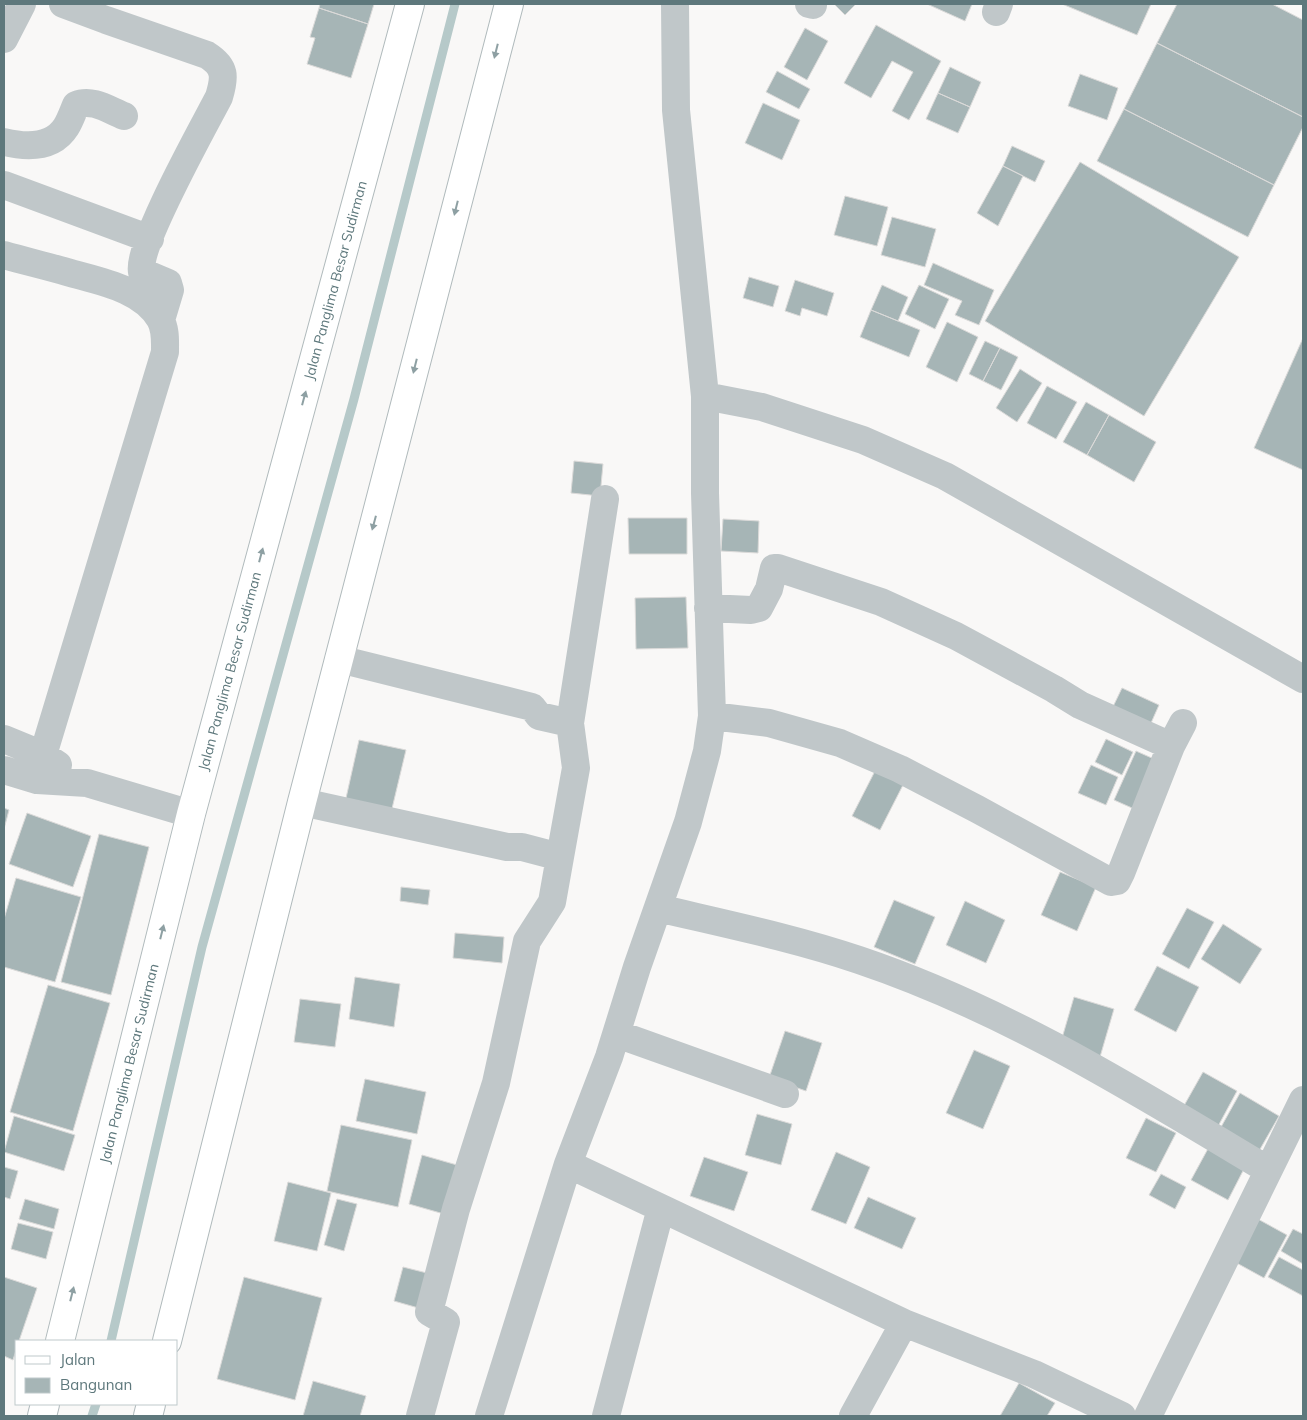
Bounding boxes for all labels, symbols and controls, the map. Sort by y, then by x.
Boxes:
one-way arrow [492,43,500,58]
street label: Jalan Panglima Besar Sudirman [300,179,371,382]
one-way arrow [452,201,460,216]
one-way arrow [411,358,419,373]
one-way arrow [300,391,308,406]
one-way arrow [370,516,378,531]
one-way arrow [258,548,266,563]
street label: Jalan Panglima Besar Sudirman [194,570,265,773]
one-way arrow [158,925,166,940]
street label: Jalan Panglima Besar Sudirman [95,962,163,1165]
one-way arrow [68,1286,76,1301]
legend [15,1340,178,1405]
text: Jalan [60,1350,95,1369]
text: Bangunan [60,1375,132,1394]

